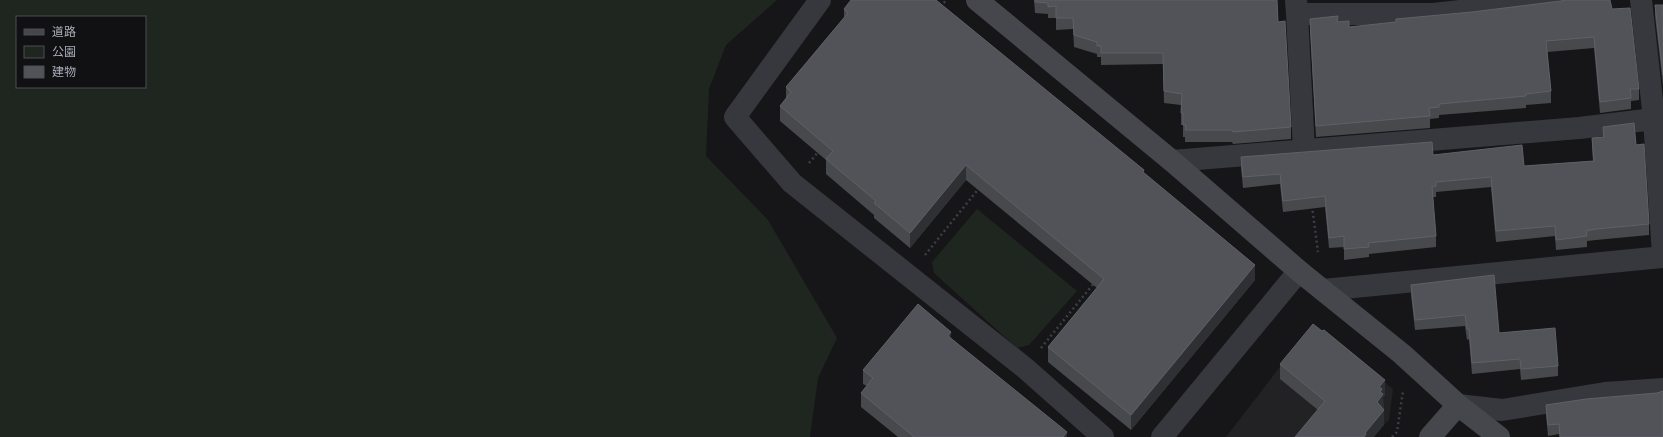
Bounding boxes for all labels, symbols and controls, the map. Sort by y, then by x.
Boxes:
legend [16,16,146,88]
text: 道路 [52,24,76,39]
text: 公園 [52,44,76,59]
text: 建物 [52,64,76,79]

